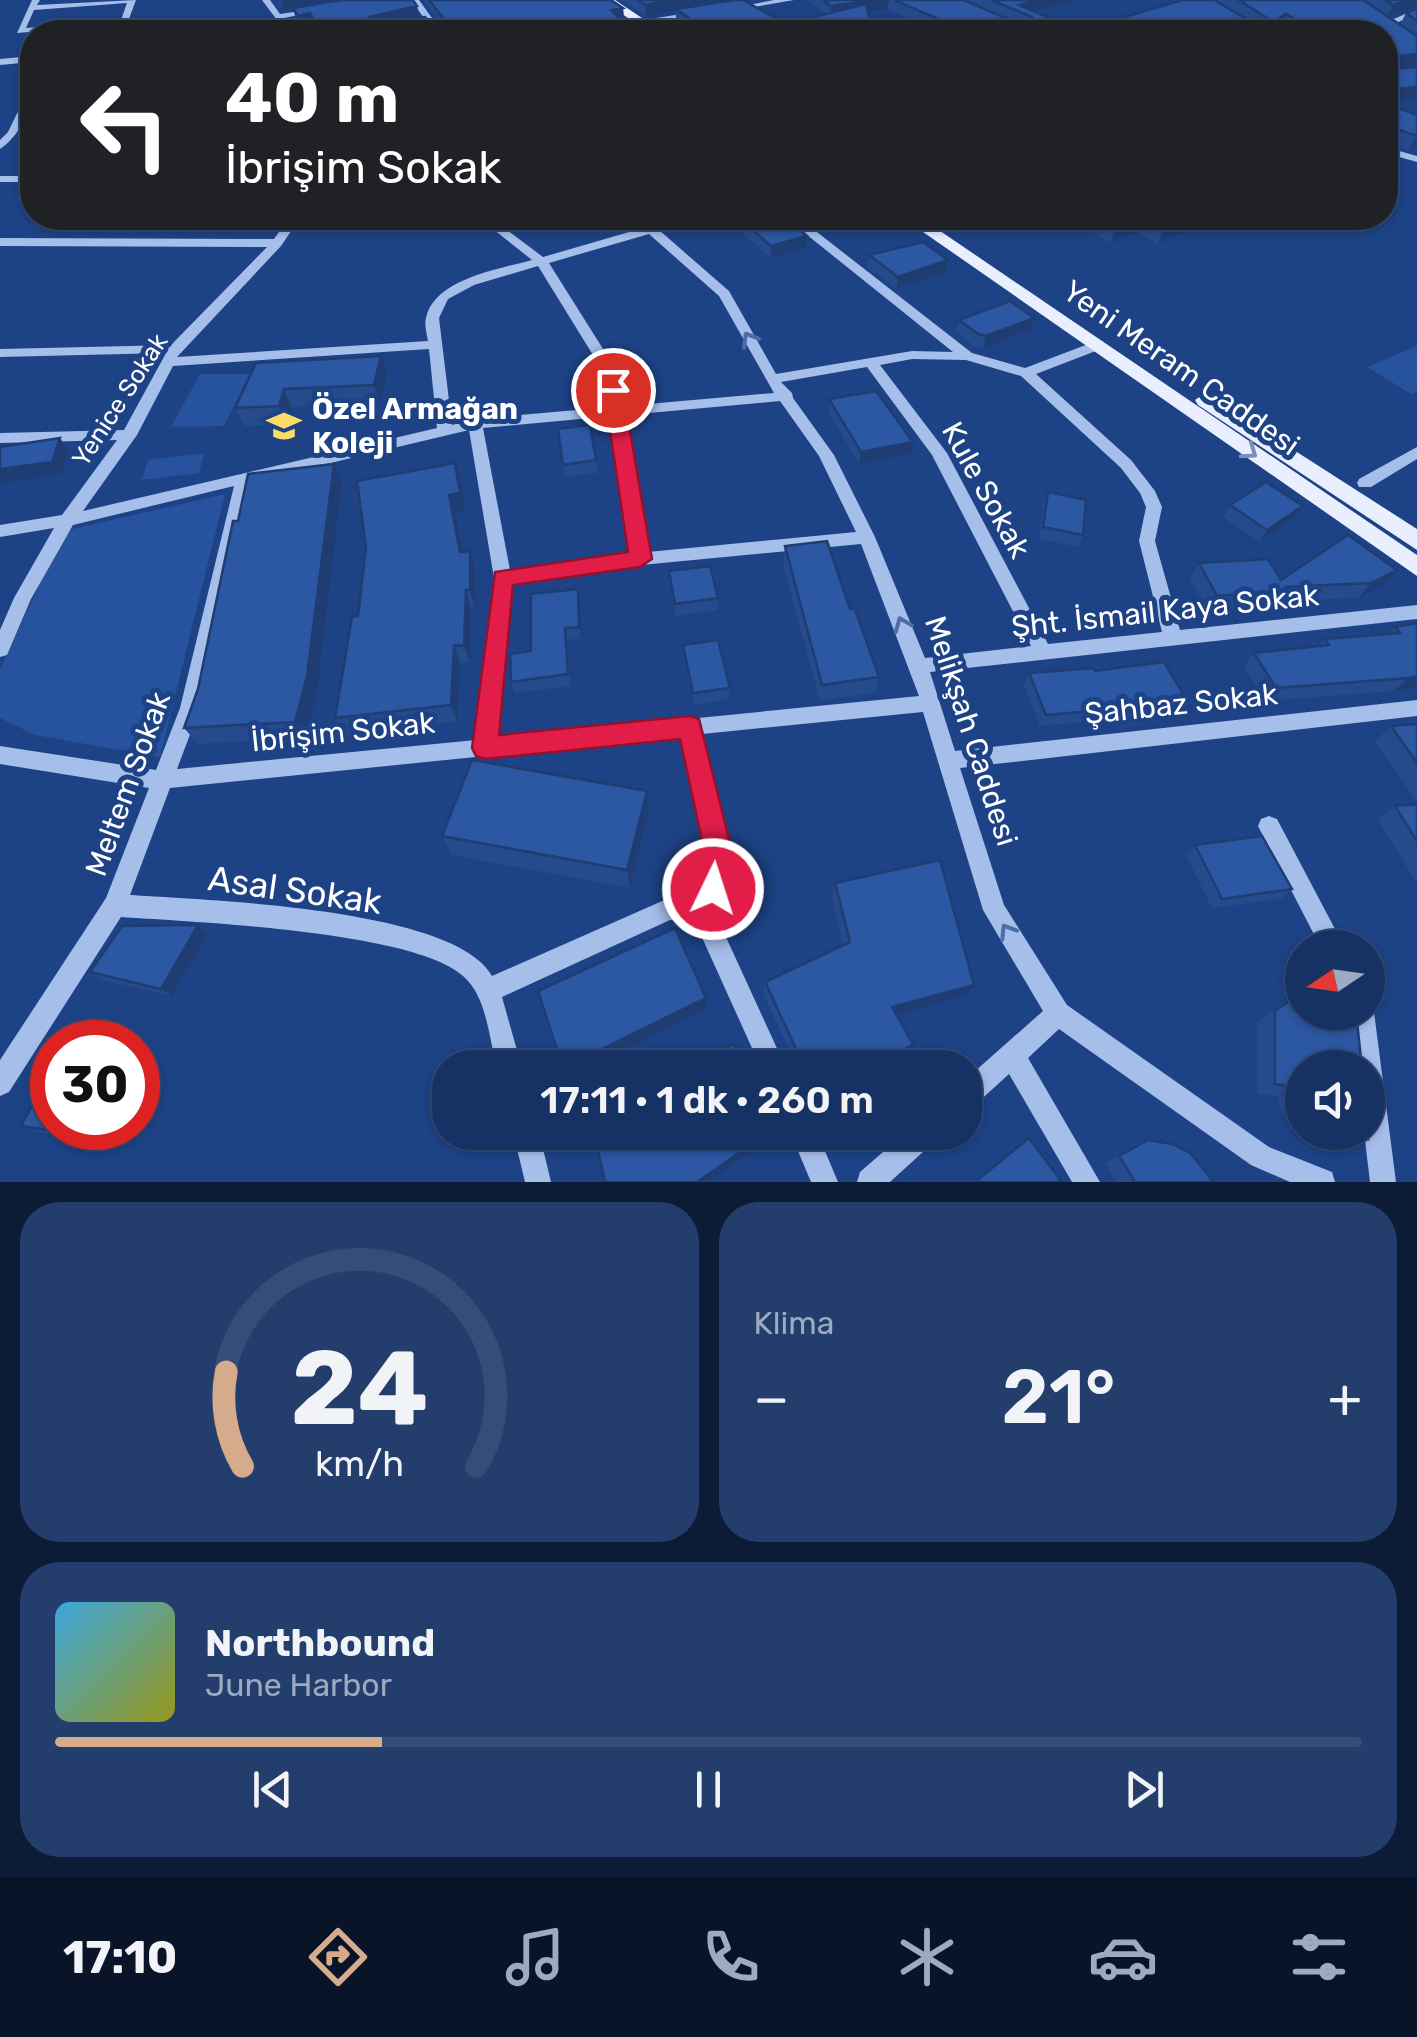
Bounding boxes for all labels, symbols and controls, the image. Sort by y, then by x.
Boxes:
text: 40 m [225,57,399,140]
icon: left [60,60,190,190]
text: İbrişim Sokak [225,141,502,194]
street label: Yeni Meram Caddesi [1056,273,1306,463]
street label: Yenice Sokak [66,328,174,472]
one-way arrow [742,332,761,350]
pin [571,348,656,433]
icon: arrive [586,363,641,418]
place label: Özel Armağan Koleji [312,391,518,461]
school or university icon: Özel Armağan Koleji [265,407,303,445]
street label: Kule Sokak [934,416,1038,565]
one-way arrow [1239,440,1257,458]
street label: Şht. İsmail Kaya Sokak [1009,577,1321,645]
street label: Melikşah Caddesi [917,612,1025,850]
one-way arrow [894,616,914,634]
street label: Şahbaz Sokak [1083,676,1280,732]
street label: Meltem Sokak [78,686,178,881]
street label: İbrişim Sokak [249,704,437,760]
position arrow [661,837,765,941]
street label: Asal Sokak [206,857,384,923]
one-way arrow [1000,924,1019,942]
north arrow [1285,930,1385,1030]
map controls [1285,930,1385,1150]
speed limit sign: 30 [30,1020,160,1150]
button: sound [1285,1050,1385,1150]
text: 17:11 · 1 dk · 260 m [540,1077,874,1123]
text: Klima [754,1304,834,1342]
text: 24 [290,1327,428,1450]
text: 21° [1002,1353,1115,1442]
text: − [754,1366,789,1431]
text: + [1328,1366,1362,1431]
text: km/h [315,1443,404,1485]
text: Northbound [205,1620,435,1666]
text: June Harbor [205,1666,392,1704]
icon: previous [245,1762,300,1817]
icon: pause [681,1762,736,1817]
icon: next [1117,1762,1172,1817]
icon: directions [303,1922,373,1992]
icon: music [500,1922,570,1992]
icon: phone [696,1922,766,1992]
icon: climate [892,1922,962,1992]
icon: car [1088,1922,1158,1992]
icon: filters [1284,1922,1354,1992]
text: 17:10 [63,1931,177,1984]

